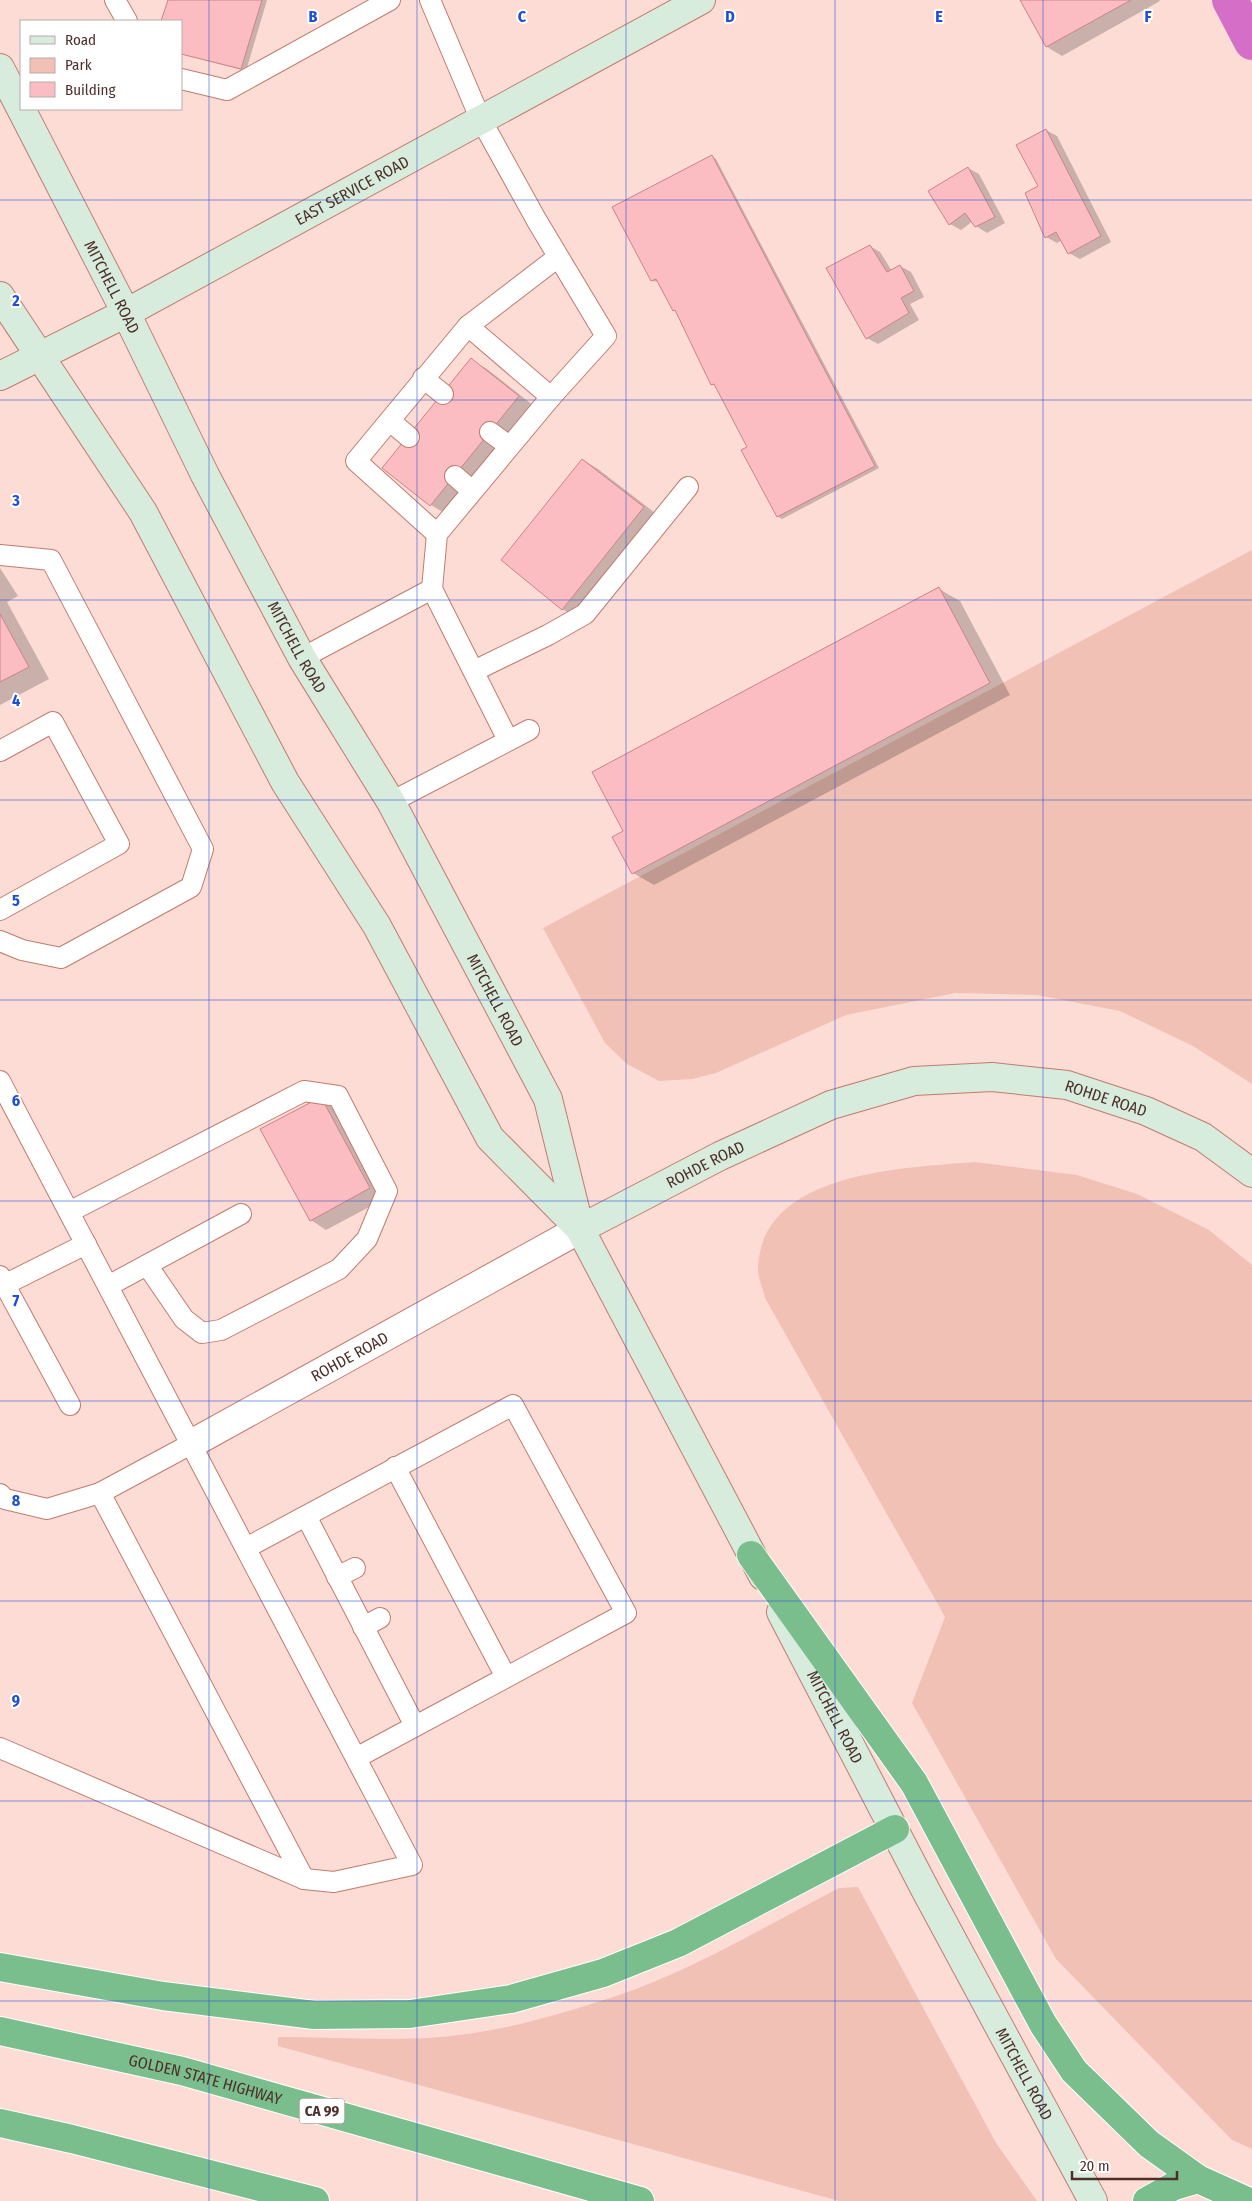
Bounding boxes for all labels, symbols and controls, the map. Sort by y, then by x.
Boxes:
text: B [309,7,318,26]
text: C [518,7,527,26]
text: D [725,7,735,26]
text: E [935,7,943,26]
text: F [1144,7,1152,26]
legend [20,20,182,110]
text: Road [65,31,96,49]
text: Park [65,56,92,74]
text: Building [65,81,116,99]
street label: EAST SERVICE ROAD [292,152,412,229]
street label: MITCHELL ROAD [80,237,144,337]
text: 2 [11,291,20,310]
text: 3 [11,491,20,510]
street label: MITCHELL ROAD [264,598,330,697]
text: 4 [12,691,20,710]
text: 5 [12,891,20,910]
street label: MITCHELL ROAD [463,951,527,1050]
street label: ROHDE ROAD [1062,1076,1149,1121]
text: 6 [12,1091,20,1110]
street label: ROHDE ROAD [663,1137,747,1192]
text: 7 [13,1291,20,1310]
street label: ROHDE ROAD [308,1328,391,1386]
text: 8 [12,1491,21,1510]
street label: MITCHELL ROAD [803,1667,867,1767]
text: 9 [12,1691,20,1710]
street label: MITCHELL ROAD [991,2025,1057,2123]
street label: GOLDEN STATE HIGHWAY [127,2051,284,2109]
road number: CA 99 [300,2098,344,2124]
scale bar [1072,2148,1177,2180]
text: 20 m [1080,2157,1110,2175]

